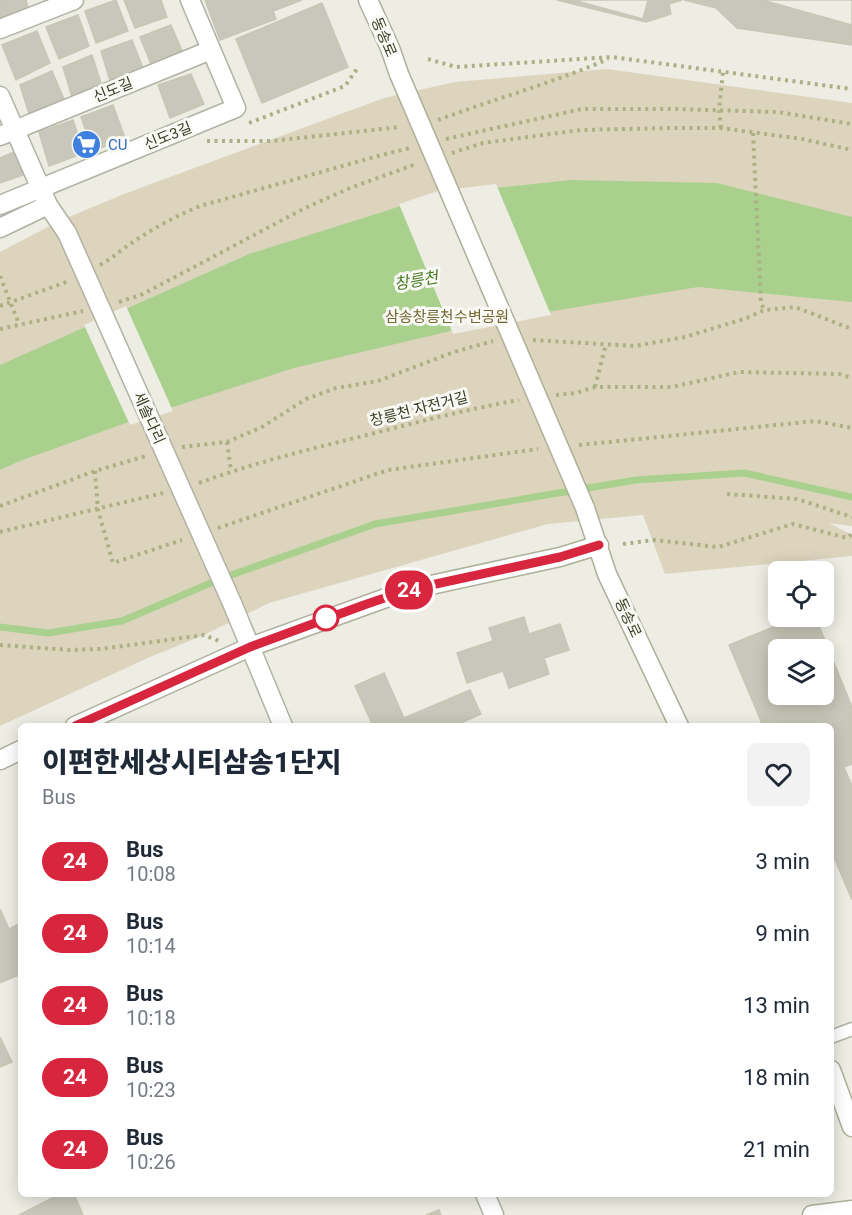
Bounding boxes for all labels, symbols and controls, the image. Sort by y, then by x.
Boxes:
street label: 동송로 [368,14,400,60]
street label: 신도길 [90,74,136,106]
street label: 신도3길 [142,118,194,154]
supermarket icon: CU [71,129,103,161]
place label: CU [108,136,128,154]
water label: 창릉천 [393,267,442,294]
park label: 삼송창릉천수변공원 [385,308,509,326]
street label: 창릉천 자전거길 [368,388,470,430]
street label: 세솔다리 [130,389,168,447]
map controls [768,561,834,705]
button: locate [768,561,834,627]
line badge: 24 [382,570,436,610]
text: 24 [397,578,421,602]
street label: 동송로 [611,595,645,641]
unlabelled marker [313,605,339,631]
button: layers [768,639,834,705]
button: heart [747,743,810,806]
text: 이편한세상시티삼송1단지 [42,746,342,779]
text: Bus [42,785,76,809]
text: Bus [126,837,164,862]
text: 24 [63,849,87,873]
text: 3 min [755,849,810,874]
text: 10:08 [126,862,176,886]
text: Bus [126,909,164,934]
text: 24 [63,921,87,945]
text: 9 min [755,921,810,946]
text: 10:14 [126,934,176,958]
text: Bus [126,981,164,1006]
text: 24 [63,993,87,1017]
text: 13 min [743,993,810,1018]
text: 10:18 [126,1006,176,1030]
text: Bus [126,1053,164,1078]
text: 24 [63,1065,87,1089]
text: 18 min [743,1065,810,1090]
text: 10:23 [126,1078,176,1102]
text: Bus [126,1125,164,1150]
text: 24 [63,1137,87,1161]
text: 21 min [743,1137,810,1162]
text: 10:26 [126,1150,176,1174]

